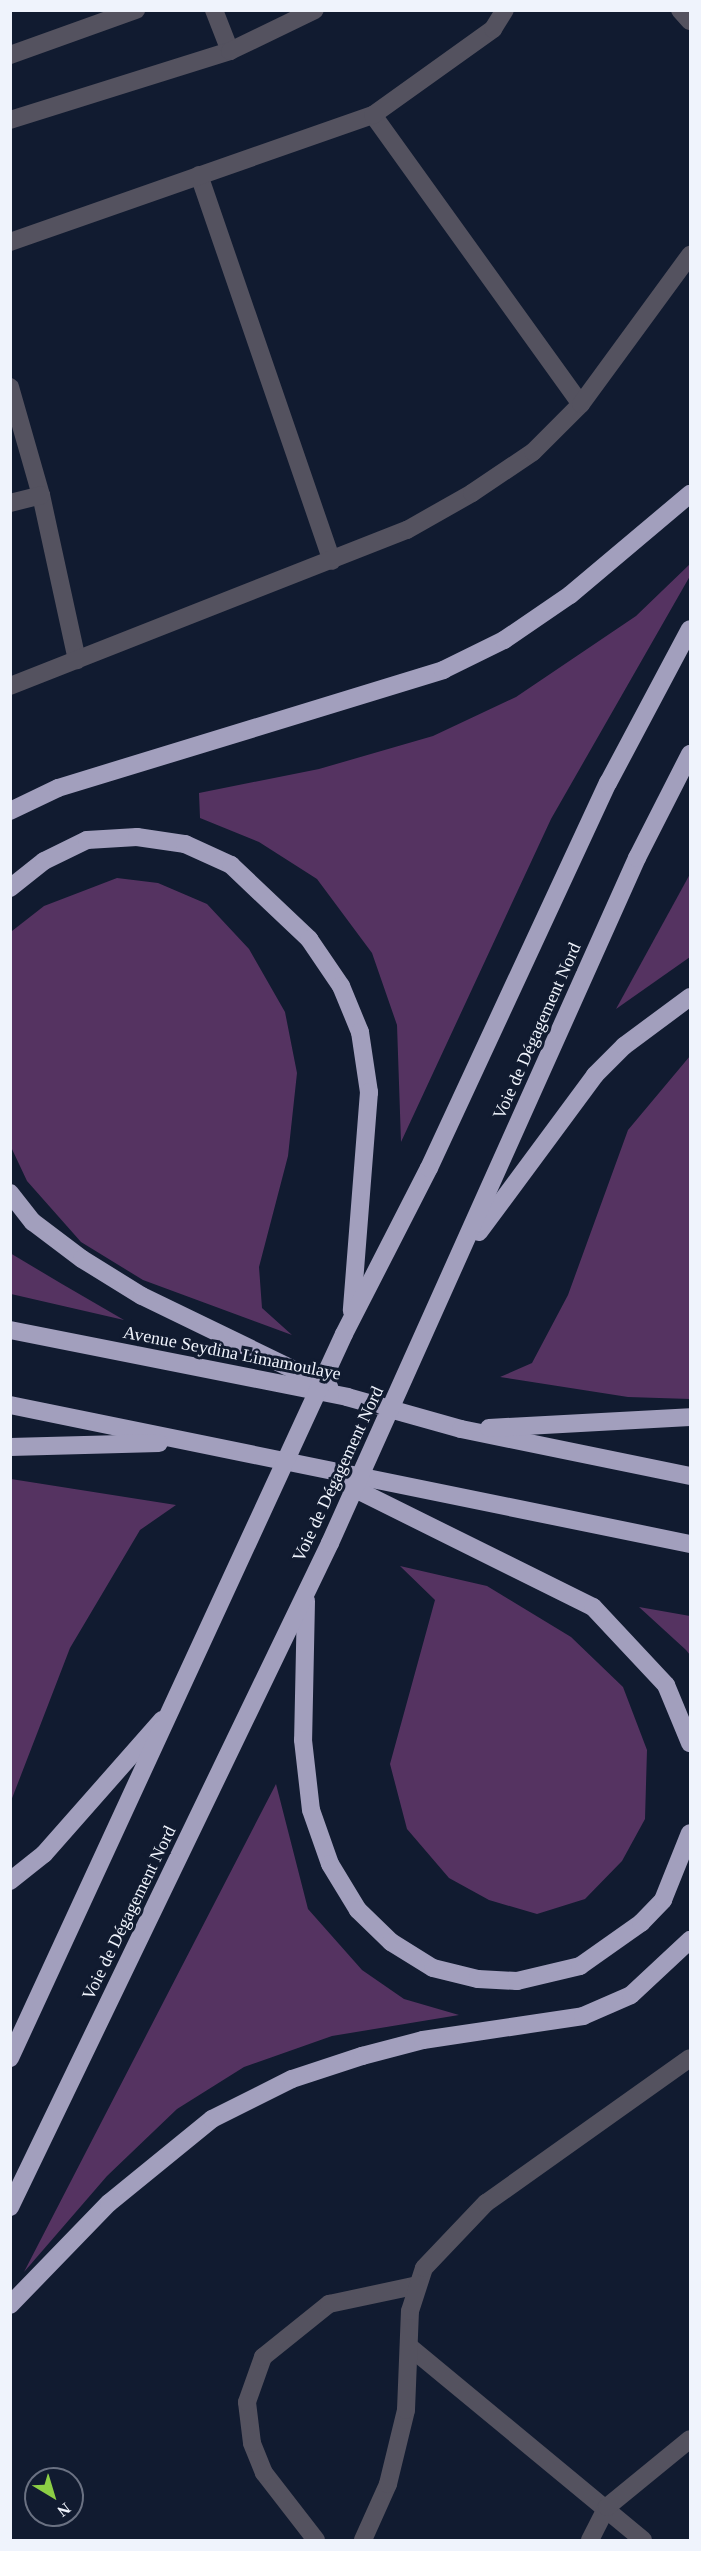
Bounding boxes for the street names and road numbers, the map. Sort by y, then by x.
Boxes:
street label: Voie de Dégagement Nord [488,939,586,1123]
street label: Avenue Seydina Limamoulaye [121,1321,343,1385]
street label: Voie de Dégagement Nord [288,1383,388,1565]
street label: Voie de Dégagement Nord [77,1822,181,2004]

